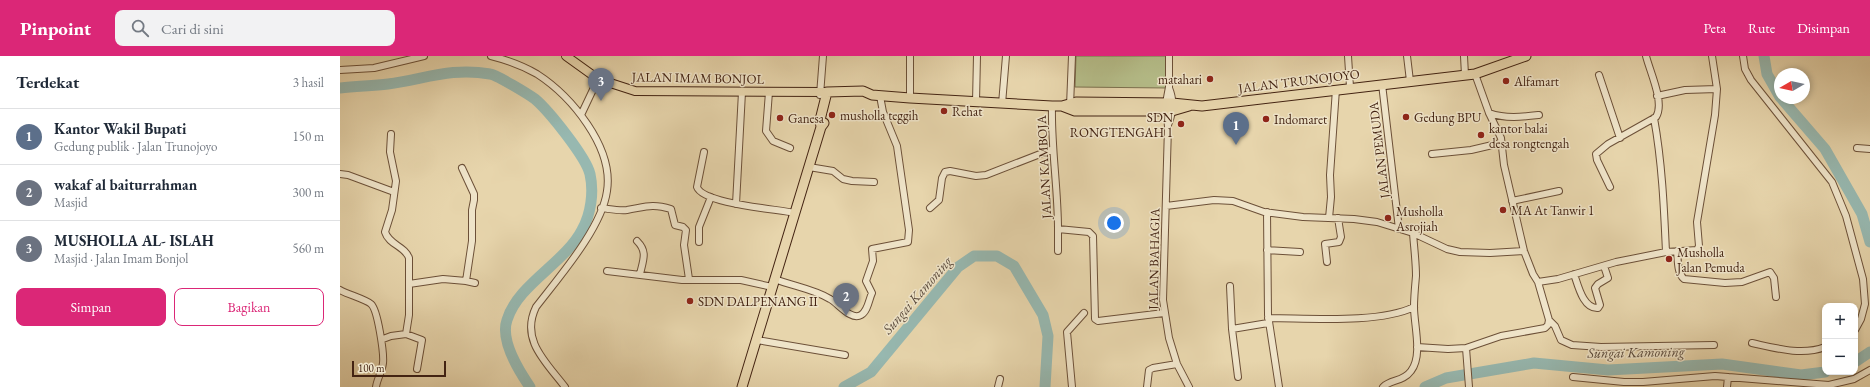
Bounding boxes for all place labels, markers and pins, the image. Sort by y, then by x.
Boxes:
pin: 3 [588,68,614,101]
place label: matahari [1158,71,1202,88]
place label: Alfamart [1513,73,1559,90]
marker: matahari [1205,74,1215,84]
marker: Alfamart [1501,76,1511,86]
place label: Rehat [952,103,982,120]
marker: Rehat [939,106,949,116]
place label: musholla teggih [840,107,919,124]
place label: SDN RONGTENGAH 1 [1070,109,1174,141]
place label: Gedung BPU [1414,109,1482,126]
place label: Ganesa [788,110,825,127]
marker: musholla teggih [827,110,837,120]
place label: Indomaret [1274,111,1327,128]
pin: 1 [1223,112,1249,145]
marker: Gedung BPU [1401,112,1411,122]
marker: Ganesa [775,113,785,123]
marker: Indomaret [1261,114,1271,124]
marker: SDN RONGTENGAH 1 [1176,119,1186,129]
place label: kantor balai desa rongtengah [1489,120,1570,152]
marker: kantor balai desa rongtengah [1476,130,1486,140]
place label: MA At Tanwir 1 [1511,202,1594,219]
place label: Musholla Asrojiah [1395,203,1444,235]
marker: MA At Tanwir 1 [1498,205,1508,215]
marker: Musholla Asrojiah [1383,213,1393,223]
place label: Musholla Jalan Pemuda [1676,244,1746,276]
marker: Musholla Jalan Pemuda [1664,254,1674,264]
pin: 2 [833,283,859,316]
place label: SDN DALPENANG II [698,293,818,310]
marker: SDN DALPENANG II [685,296,695,306]

